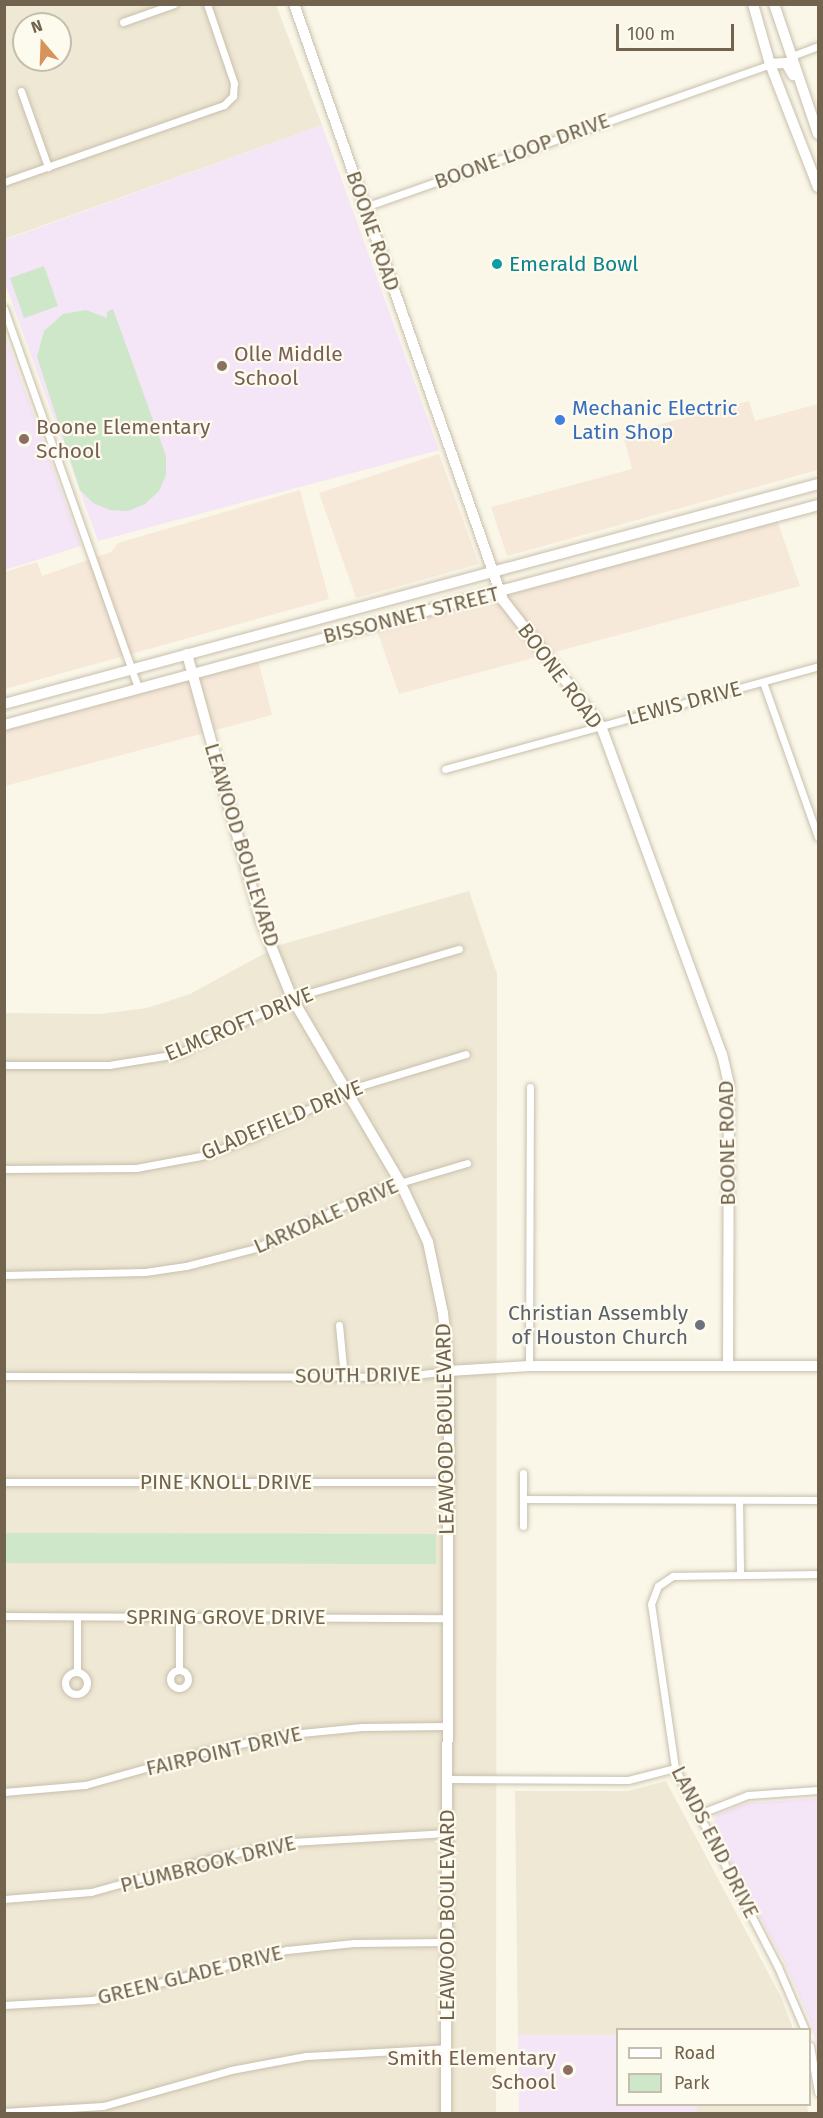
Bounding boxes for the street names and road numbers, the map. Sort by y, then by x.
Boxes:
street label: BOONE LOOP DRIVE [431,108,613,194]
street label: BOONE ROAD [341,168,405,294]
street label: BISSONNET STREET [320,581,502,649]
street label: BOONE ROAD [512,618,608,734]
street label: LEWIS DRIVE [624,676,744,730]
street label: LEAWOOD BOULEVARD [199,740,285,950]
street label: ELMCROFT DRIVE [161,981,317,1067]
street label: GLADEFIELD DRIVE [197,1075,367,1165]
street label: BOONE ROAD [713,1080,741,1206]
street label: LARKDALE DRIVE [250,1173,402,1259]
street label: LEAWOOD BOULEVARD [431,1323,459,1535]
street label: SOUTH DRIVE [295,1361,421,1389]
street label: PINE KNOLL DRIVE [140,1469,312,1495]
street label: SPRING GROVE DRIVE [126,1604,326,1630]
street label: FAIRPOINT DRIVE [144,1721,304,1781]
street label: LANDS END DRIVE [666,1762,764,1922]
street label: LEAWOOD BOULEVARD [434,1809,460,2021]
street label: PLUMBROOK DRIVE [118,1830,298,1898]
street label: GREEN GLADE DRIVE [95,1940,285,2010]

